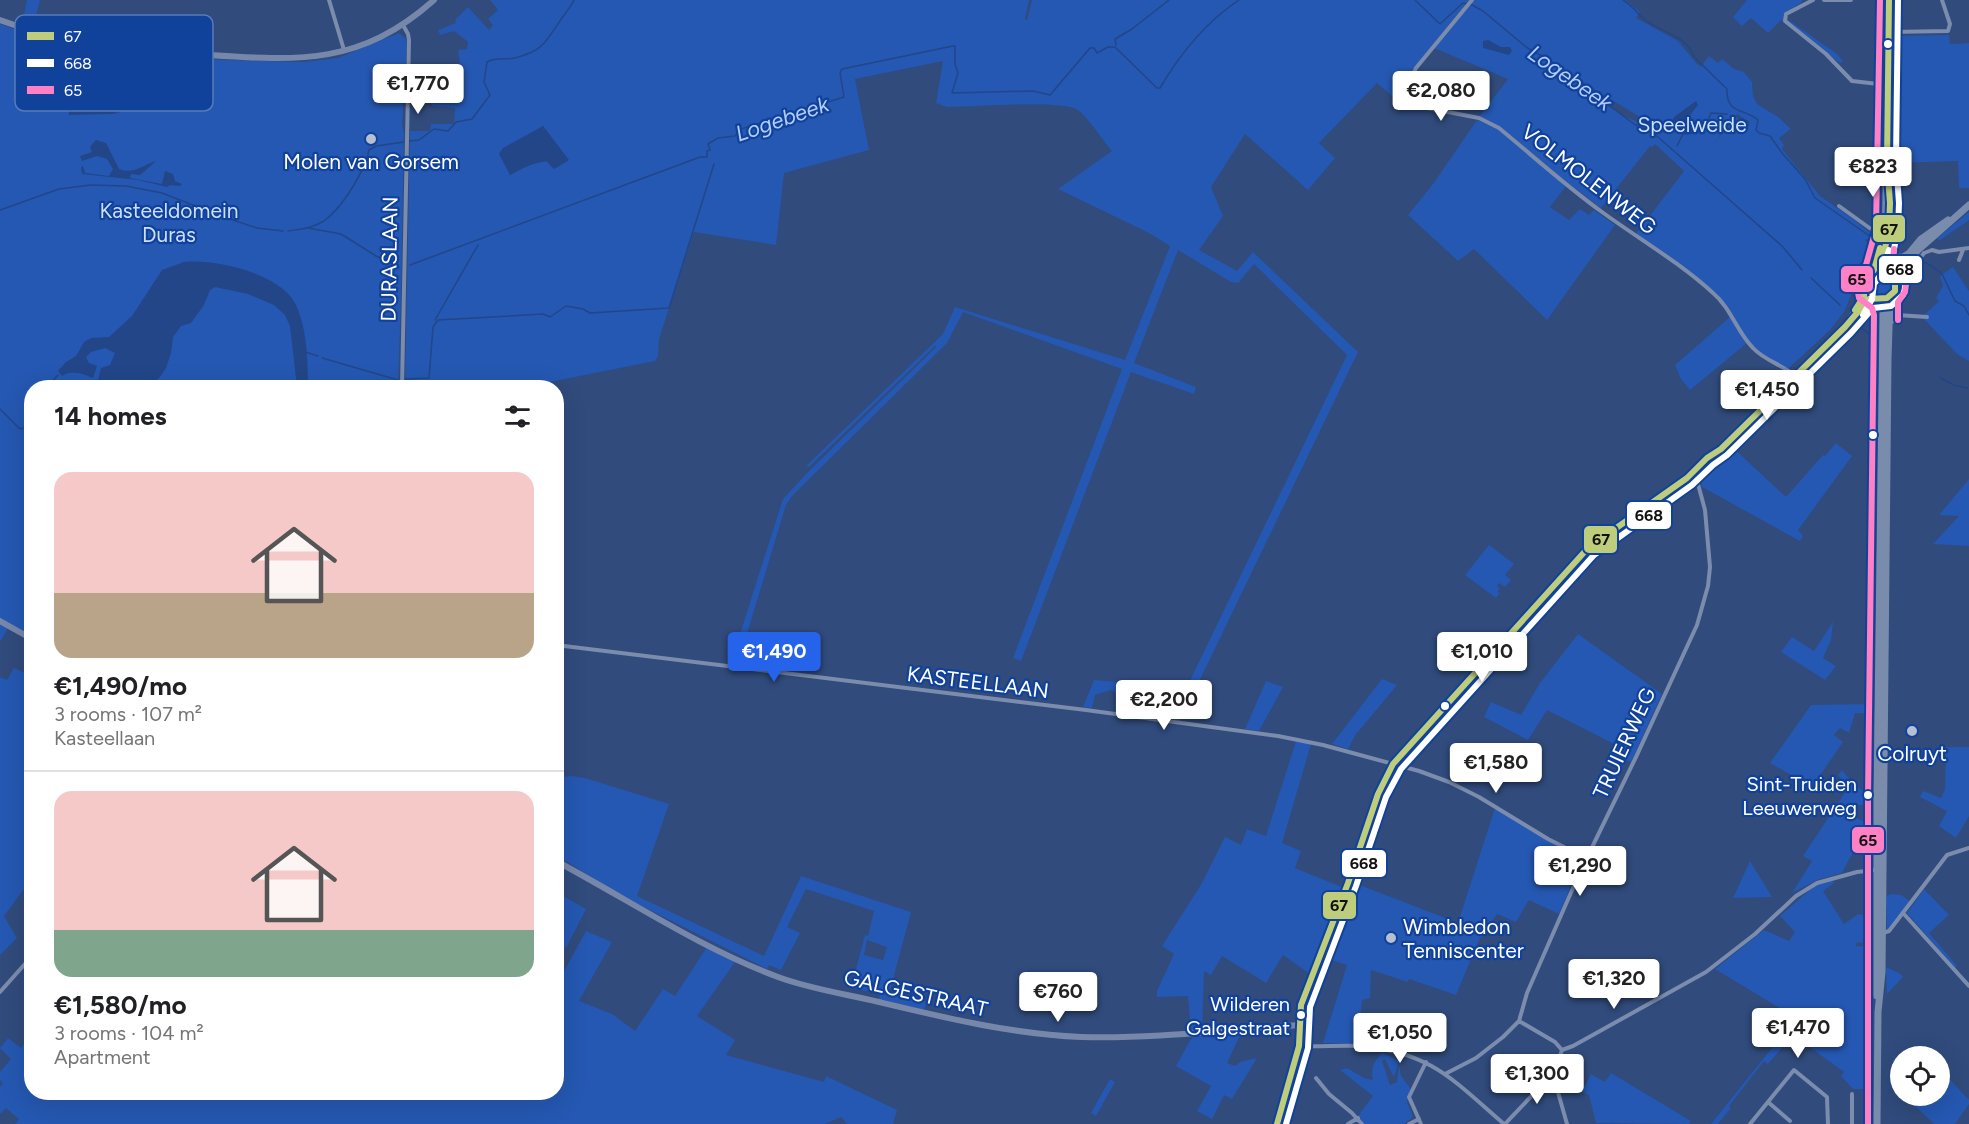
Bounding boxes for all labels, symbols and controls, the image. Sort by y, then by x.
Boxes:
legend [15,15,213,111]
text: 67 [64,27,82,46]
unlabelled marker [1882,38,1894,50]
water label: Logebeek [1523,39,1618,118]
text: 668 [64,54,92,73]
pin: €1,770 [369,64,467,115]
text: €1,770 [387,71,449,95]
pin: €2,080 [1392,71,1490,122]
text: €2,080 [1407,78,1475,102]
text: 65 [64,81,82,100]
water label: Logebeek [732,90,833,148]
park label: Speelweide [1637,112,1747,137]
street label: VOLMOLENWEG [1517,119,1661,239]
marker: Molen van Gorsem [364,132,378,146]
pin: €823 [1837,147,1909,198]
place label: Molen van Gorsem [283,149,459,174]
text: €823 [1849,154,1897,178]
street label: DURASLAAN [375,196,403,322]
park label: Kasteeldomein Duras [100,198,238,247]
line badge: 67 [1872,214,1906,243]
text: 67 [1880,220,1898,239]
line badge: 668 [1878,255,1923,284]
text: 668 [1886,260,1914,279]
line badge: 65 [1840,265,1874,293]
text: 65 [1848,270,1866,289]
pin: €1,450 [1718,370,1816,421]
text: €1,450 [1735,377,1799,401]
text: 14 homes [54,400,167,432]
icon: filters [501,400,534,433]
unlabelled marker [1867,429,1879,441]
line badge: 668 [1626,501,1672,530]
text: 668 [1635,506,1663,525]
icon: home [240,511,348,619]
line badge: 67 [1583,525,1618,554]
text: 67 [1592,530,1610,549]
pin: €1,490 [725,632,823,683]
pin: €1,010 [1433,632,1531,683]
text: €1,490 [742,639,806,663]
text: €1,010 [1451,639,1513,663]
street label: KASTEELLAAN [906,661,1050,703]
text: €1,490/mo [54,670,187,702]
pin: €2,200 [1115,680,1213,731]
street label: TRUIERWEG [1587,684,1661,802]
text: €2,200 [1130,687,1198,711]
unlabelled marker [1439,700,1451,712]
text: 3 rooms · 107 m² [54,702,202,726]
marker: Colruyt [1905,724,1919,738]
text: Kasteellaan [54,726,155,750]
place label: Colruyt [1877,741,1947,766]
pin: €1,580 [1447,743,1545,794]
text: €1,580 [1464,750,1528,774]
place label: Sint-Truiden Leeuwerweg [1742,772,1857,820]
marker: Sint-Truiden Leeuwerweg [1862,789,1874,801]
line badge: 65 [1851,826,1885,854]
icon: home [240,830,348,938]
text: 65 [1859,831,1877,850]
pin: €1,290 [1531,846,1629,897]
line badge: 668 [1341,849,1387,878]
text: €1,290 [1548,853,1612,877]
text: 668 [1350,854,1378,873]
line badge: 67 [1322,891,1357,920]
text: 67 [1330,896,1348,915]
place label: Wimbledon Tenniscenter [1403,914,1524,963]
marker: Wimbledon Tenniscenter [1384,931,1398,945]
pin: €1,320 [1565,959,1663,1010]
street label: GALGESTRAAT [842,964,991,1022]
text: €1,320 [1582,966,1646,990]
pin: €760 [1022,972,1094,1023]
text: €760 [1033,979,1083,1003]
text: €1,580/mo [54,989,187,1021]
place label: Wilderen Galgestraat [1186,992,1290,1040]
pin: €1,470 [1749,1008,1847,1059]
marker: Wilderen Galgestraat [1295,1009,1307,1021]
pin: €1,050 [1351,1013,1449,1064]
text: €1,470 [1766,1015,1830,1039]
text: €1,050 [1367,1020,1433,1044]
text: 3 rooms · 104 m² [54,1021,204,1045]
text: Apartment [54,1045,151,1069]
map controls [1890,1046,1950,1106]
button: locate [1890,1046,1950,1106]
pin: €1,300 [1488,1054,1586,1105]
text: €1,300 [1505,1061,1569,1085]

